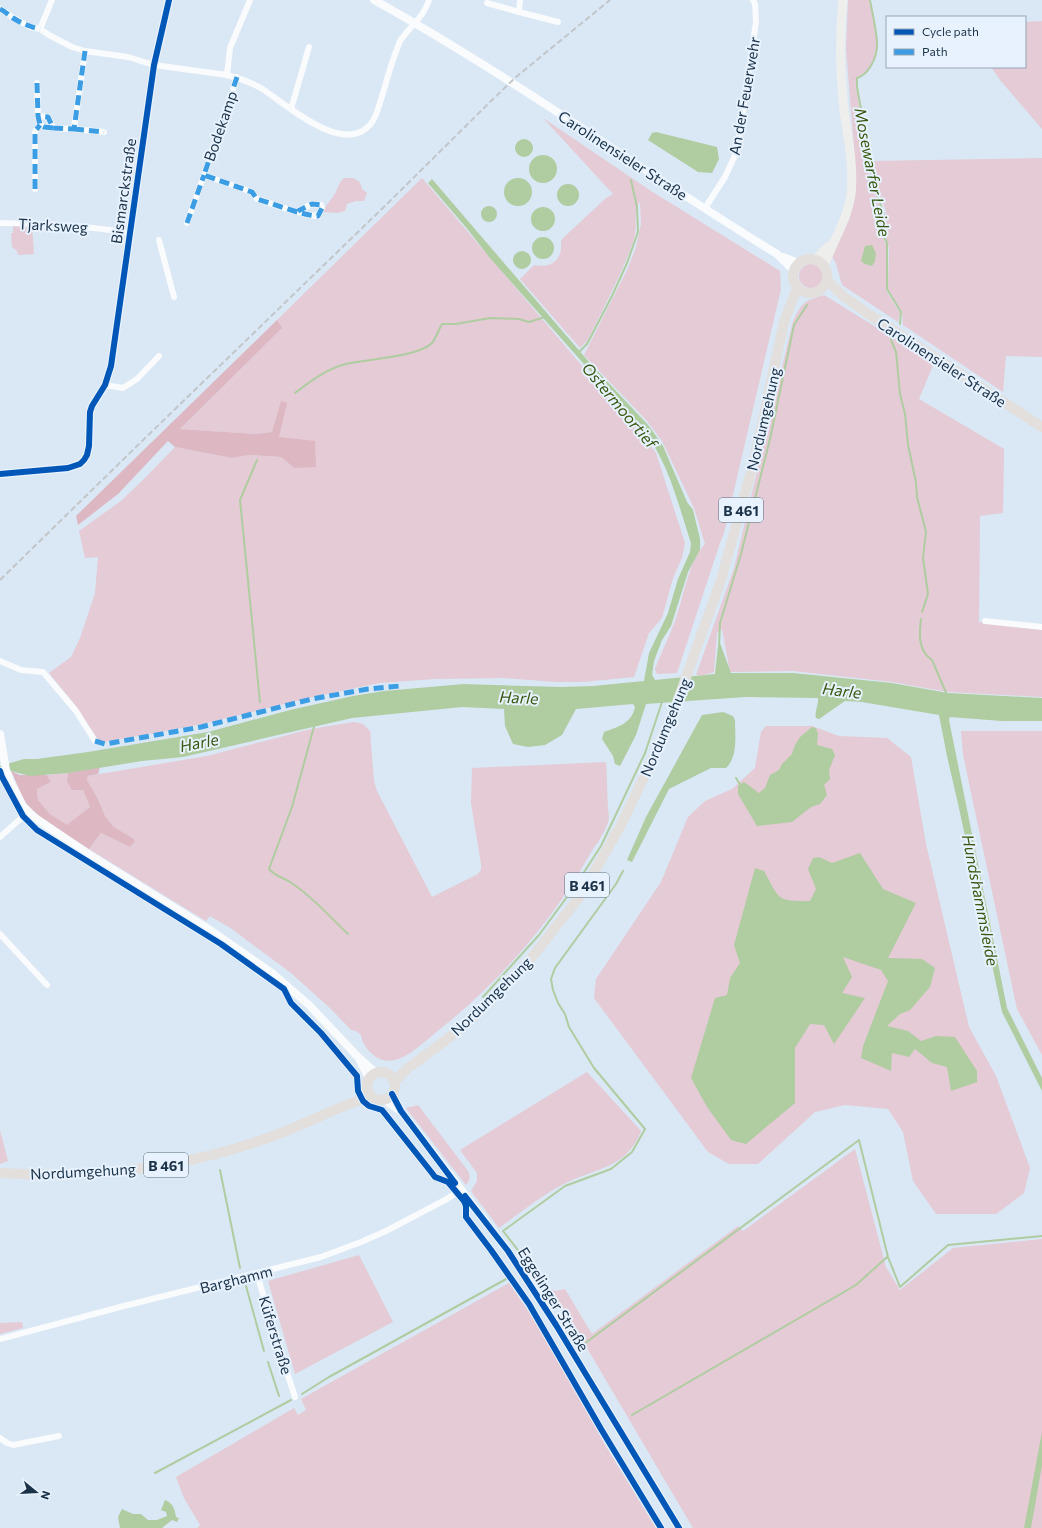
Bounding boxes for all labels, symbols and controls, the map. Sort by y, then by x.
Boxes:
legend [886,16,1026,68]
text: Cycle path [922,24,979,38]
street label: An der Feuerwehr [725,35,763,157]
text: Path [922,44,948,58]
street label: Bodekamp [200,88,240,164]
water label: Mosewarfer Leide [851,106,895,239]
street label: Carolinensieler Straße [555,107,691,204]
street label: Bismarckstraße [107,137,139,245]
street label: Tjarksweg [18,214,88,236]
street label: Carolinensieler Straße [874,314,1010,411]
water label: Ostermoortief [579,358,663,453]
street label: Nordumgehung [742,365,784,473]
road number: B 461 [719,498,763,522]
street label: Nordumgehung [636,675,694,779]
water label: Harle [821,678,863,702]
water label: Harle [499,686,540,708]
water label: Harle [178,729,221,755]
water label: Hundshammsleide [959,833,1003,968]
road number: B 461 [565,873,609,897]
street label: Nordumgehung [447,953,535,1039]
road number: B 461 [144,1153,188,1177]
street label: Nordumgehung [30,1159,136,1183]
street label: Eggelinger Straße [515,1244,593,1354]
street label: Barghamm [198,1261,274,1297]
street label: Küferstraße [256,1294,296,1376]
north arrow [16,1472,56,1512]
text: N [39,1489,53,1501]

